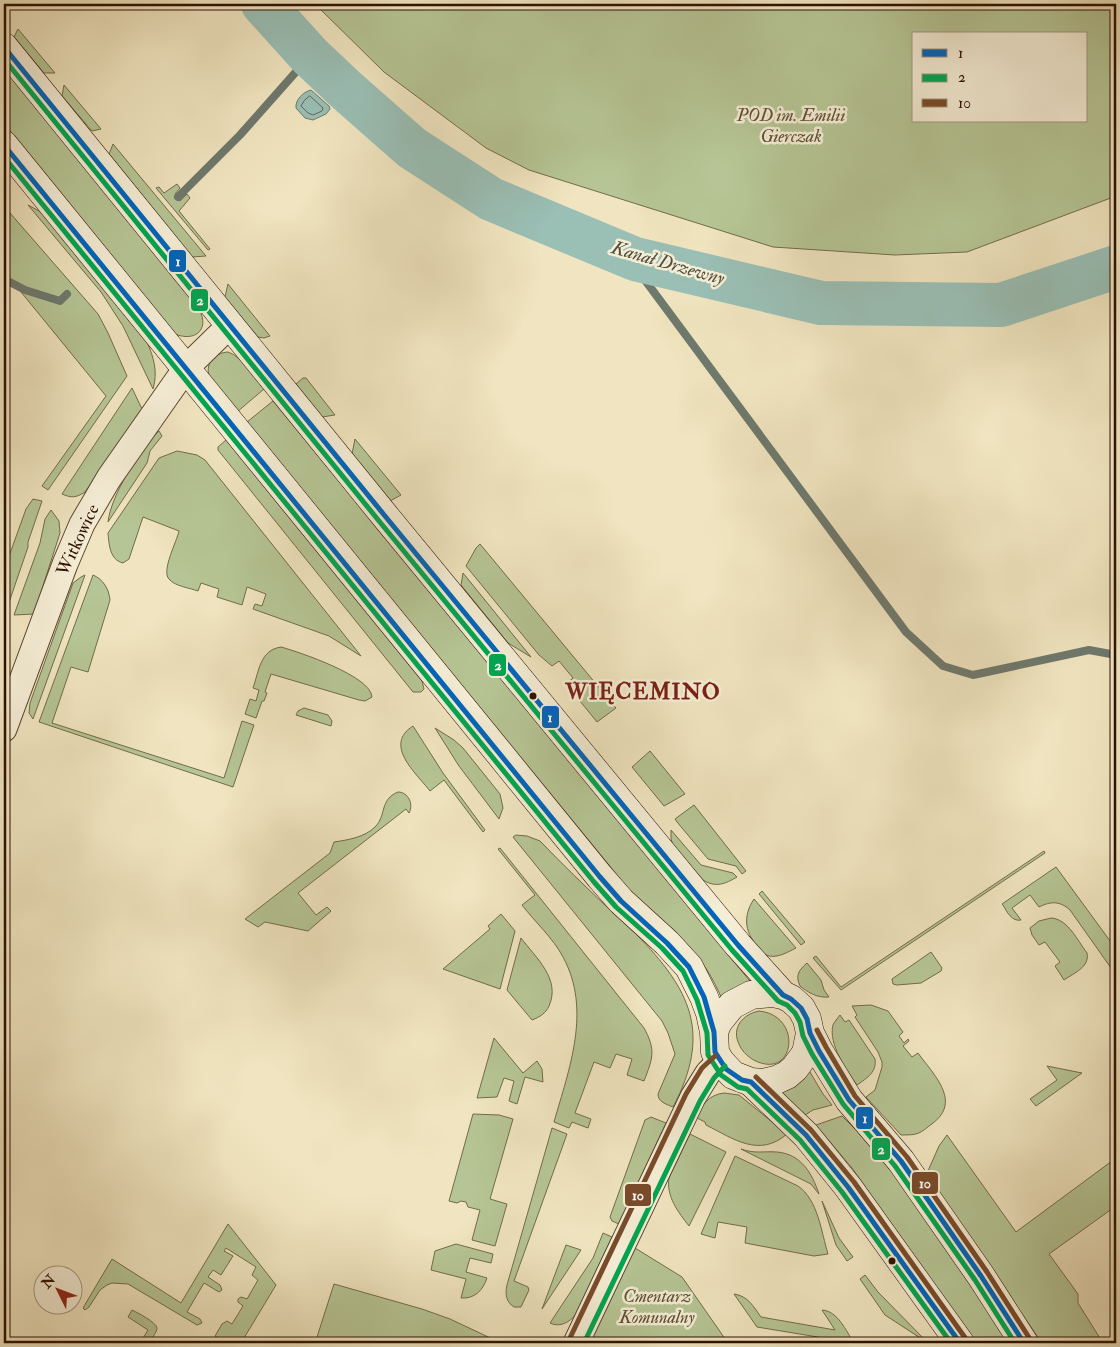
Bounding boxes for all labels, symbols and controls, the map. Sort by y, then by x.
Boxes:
legend [912,32,1088,122]
text: 1 [958,44,963,63]
text: 2 [958,68,966,87]
text: 10 [958,94,971,113]
park label: POD im. Emilii Gierczak [736,104,845,148]
water label: Kanał Drzewny [608,235,728,291]
line badge: 1 [168,249,187,273]
text: 1 [176,253,181,270]
line badge: 2 [190,288,209,312]
text: 2 [196,292,204,309]
street label: Witkowice [51,500,105,580]
line badge: 2 [488,653,507,677]
text: 2 [494,657,502,674]
district label: WIĘCEMINO [564,678,721,706]
unlabelled marker [528,691,538,701]
line badge: 1 [541,705,560,729]
text: 1 [548,709,553,726]
line badge: 1 [855,1106,874,1130]
text: 1 [863,1110,868,1127]
line badge: 2 [871,1137,891,1161]
text: 2 [877,1141,885,1158]
line badge: 10 [911,1171,939,1195]
text: 10 [919,1175,931,1192]
line badge: 10 [624,1183,652,1207]
text: 10 [632,1187,644,1204]
unlabelled marker [887,1256,897,1266]
north arrow [32,1264,82,1314]
text: N [38,1271,60,1293]
park label: Cmentarz Komunalny [618,1285,696,1329]

